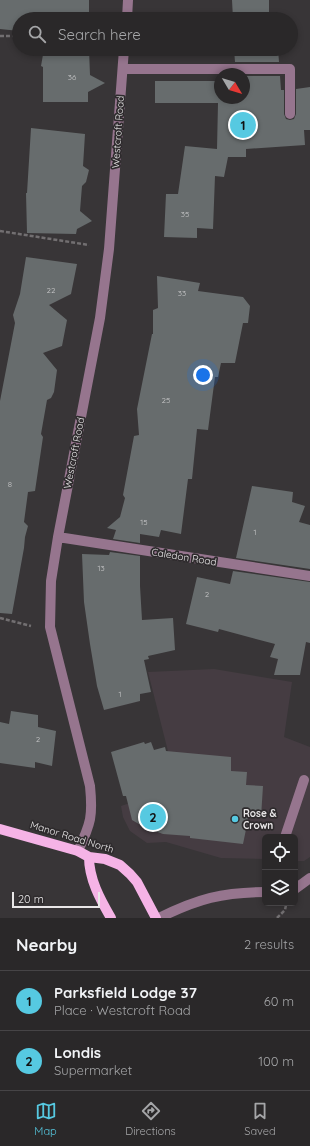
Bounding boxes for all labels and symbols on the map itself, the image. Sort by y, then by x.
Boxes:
north arrow [214,68,250,104]
house number: 36 [68,72,77,82]
street label: Westcroft Road [109,95,127,169]
pin: 1 [230,110,256,140]
house number: 35 [181,209,189,219]
house number: 22 [47,285,56,295]
house number: 33 [178,288,186,298]
your location [193,365,213,385]
house number: 25 [162,395,170,405]
street label: Westcroft Road [61,416,87,490]
house number: 8 [8,479,12,489]
house number: 15 [140,517,148,527]
house number: 1 [254,527,257,537]
street label: Caledon Road [150,545,218,569]
house number: 13 [97,563,105,573]
house number: 2 [205,589,210,599]
house number: 1 [119,689,122,699]
house number: 2 [36,734,41,744]
pin: 2 [140,802,166,832]
place label: Rose & Crown [243,807,277,832]
marker: Rose & Crown [230,814,240,824]
street label: Manor Road North [29,818,115,856]
scale bar [12,890,100,909]

